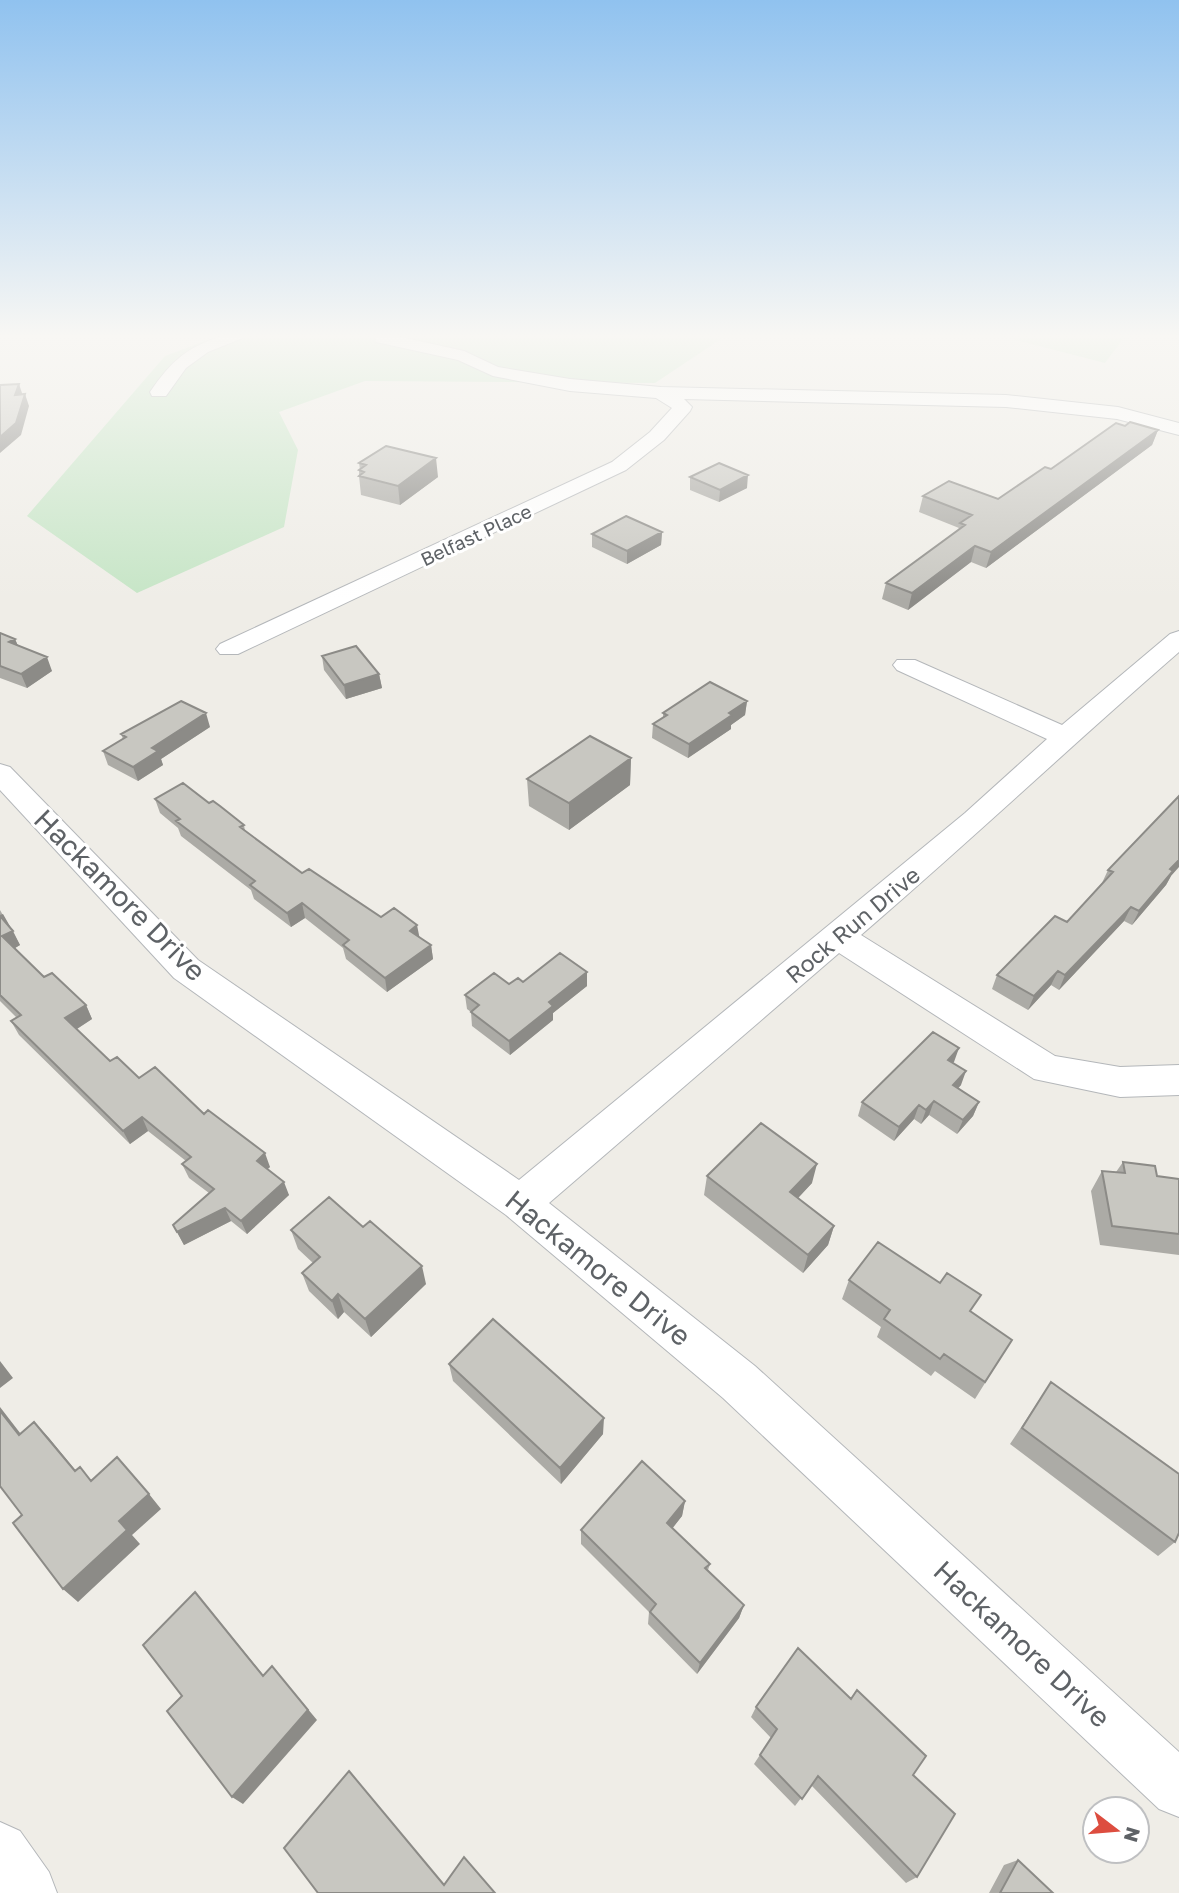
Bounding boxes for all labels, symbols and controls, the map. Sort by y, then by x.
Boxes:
street label: Belfast Place [417,499,535,570]
street label: Hackamore Drive [28,802,213,987]
street label: Rock Run Drive [780,860,925,988]
street label: Hackamore Drive [499,1183,698,1352]
street label: Hackamore Drive [928,1554,1117,1734]
north arrow [1081,1795,1151,1865]
text: N [1120,1825,1146,1845]

